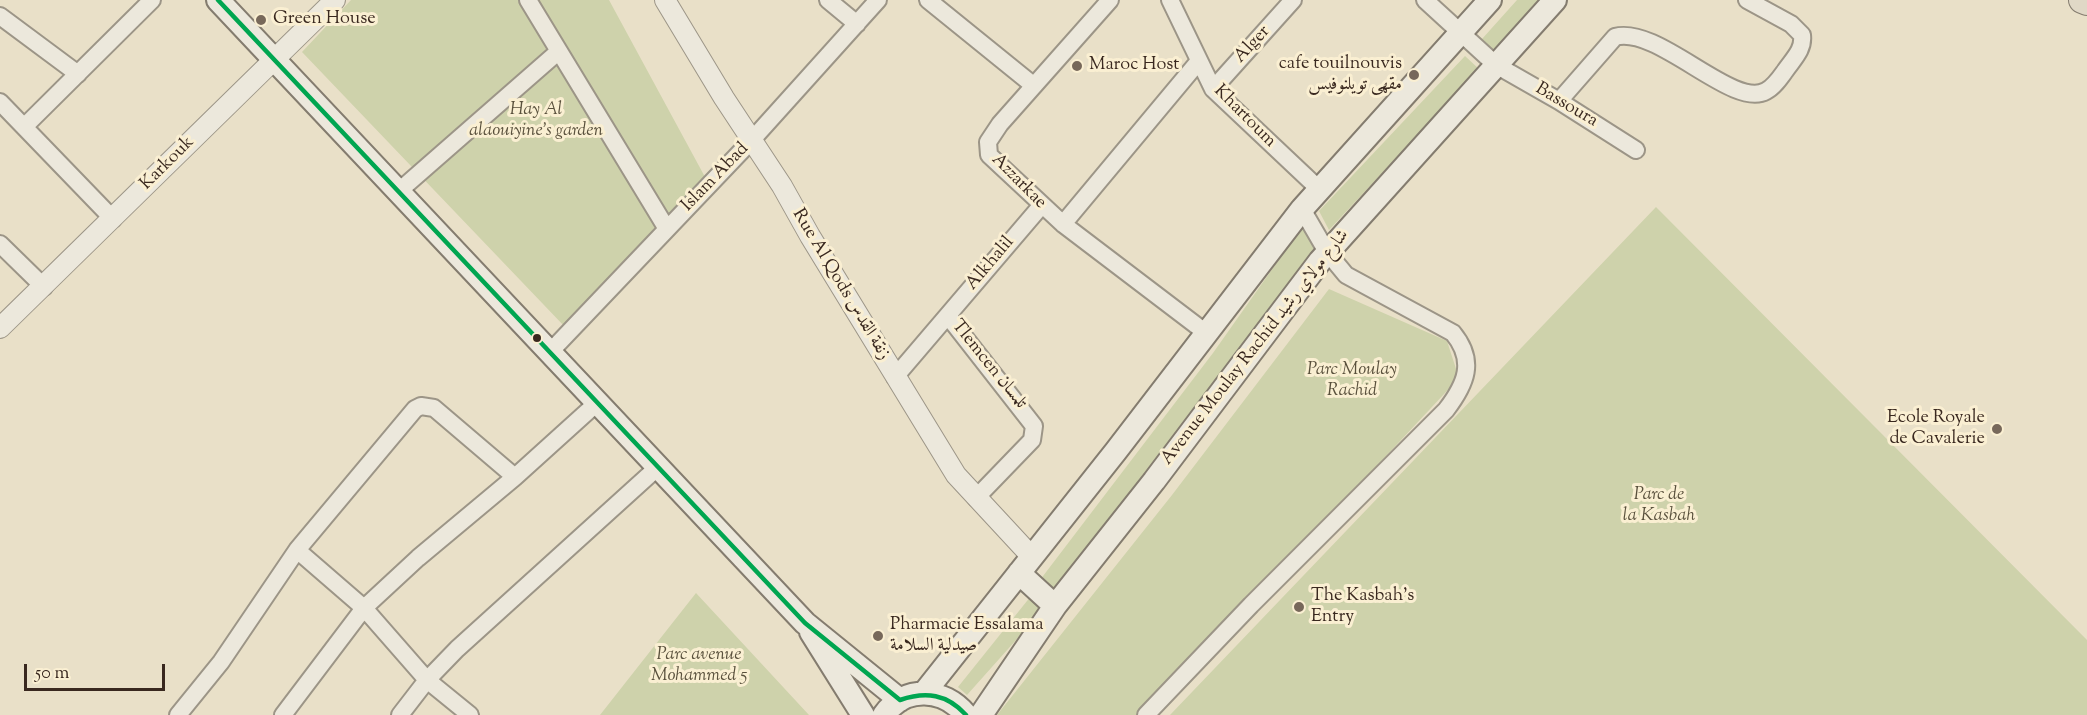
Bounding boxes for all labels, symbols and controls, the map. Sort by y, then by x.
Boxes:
place label: Green House [273,9,376,31]
marker: Green House [254,13,268,27]
street label: Alger [1230,22,1276,68]
place label: cafe touilnouvis مقهى تويلنوفيس [1279,54,1402,97]
place label: Maroc Host [1089,55,1179,77]
marker: Maroc Host [1070,59,1084,73]
marker: cafe touilnouvis مقهى تويلنوفيس [1407,68,1421,82]
street label: Bassoura [1531,79,1601,133]
street label: Khartoum [1208,81,1280,153]
park label: Hay Al alaouiyine's garden [469,100,603,142]
street label: Karkouk [137,133,199,195]
street label: Islam Abad [678,139,754,217]
street label: Azzarkae [986,150,1050,214]
street label: Rue Al Qods زنقة القدس [786,205,894,365]
street label: Avenue Moulay Rachid شارع مولاي رشيد [1157,226,1355,470]
street label: Alkhalil [962,233,1020,295]
street label: Tlemcen تلمسان [946,316,1030,414]
unlabelled marker [531,332,543,344]
park label: Parc Moulay Rachid [1307,360,1397,403]
place label: Ecole Royale de Cavalerie [1887,408,1985,450]
marker: Ecole Royale de Cavalerie [1990,422,2004,436]
park label: Parc de la Kasbah [1623,485,1695,528]
place label: The Kasbah's Entry [1311,586,1414,628]
marker: The Kasbah's Entry [1292,600,1306,614]
place label: Pharmacie Essalama صيدلية السلامة [890,615,1044,658]
marker: Pharmacie Essalama صيدلية السلامة [871,629,885,643]
park label: Parc avenue Mohammed 5 [651,645,747,688]
scale bar [27,652,168,690]
text: 50 m [35,661,69,687]

